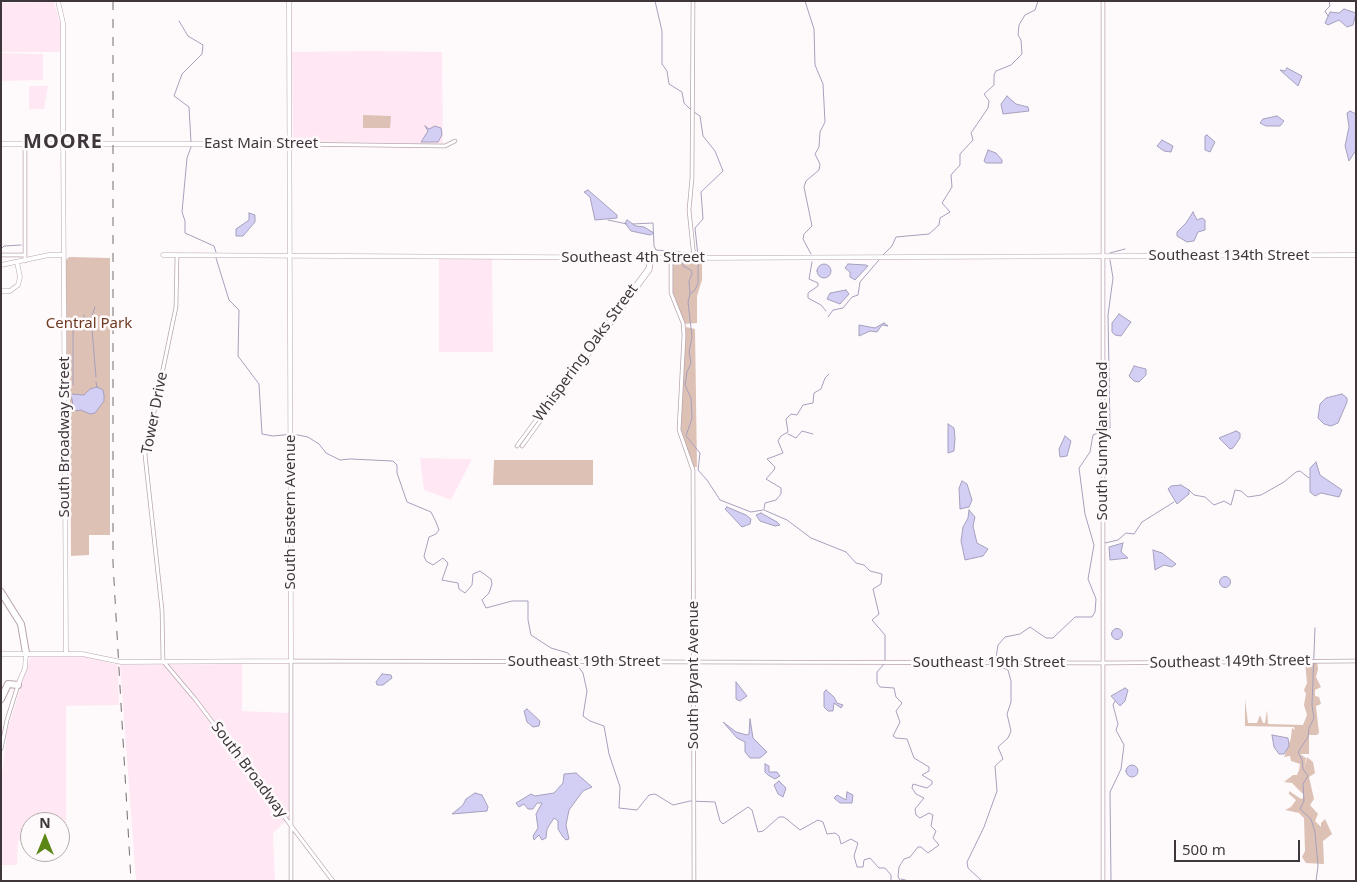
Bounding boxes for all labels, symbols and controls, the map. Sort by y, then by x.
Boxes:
district label: MOORE [22,130,104,154]
street label: East Main Street [204,135,318,153]
street label: Southeast 134th Street [1149,247,1309,265]
street label: Southeast 4th Street [561,249,705,267]
street label: Whispering Oaks Street [530,281,642,425]
park label: Central Park [46,315,132,333]
street label: South Broadway Street [56,356,74,518]
street label: South Sunnylane Road [1094,362,1112,520]
street label: Tower Drive [138,370,172,456]
street label: South Eastern Avenue [282,434,300,590]
street label: South Bryant Avenue [685,601,703,749]
street label: Southeast 149th Street [1149,652,1311,672]
street label: Southeast 19th Street [508,653,660,671]
street label: Southeast 19th Street [913,654,1065,672]
street label: South Broadway [207,719,291,821]
north arrow [20,812,70,862]
text: N [39,813,51,832]
scale bar [1177,830,1303,862]
text: 500 m [1182,839,1226,859]

